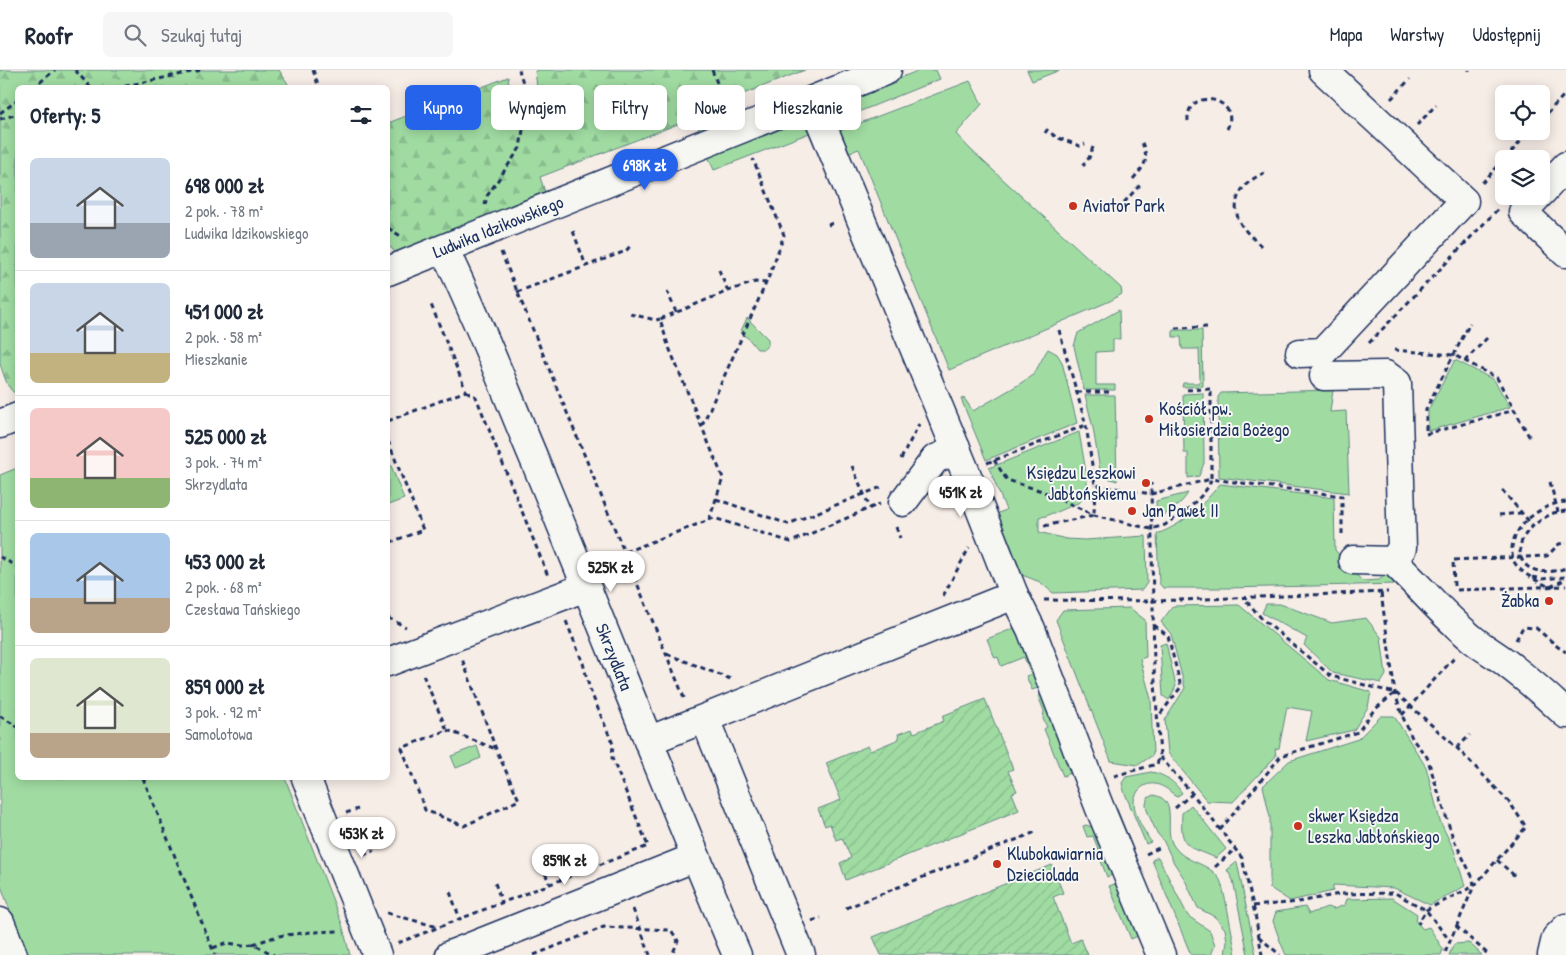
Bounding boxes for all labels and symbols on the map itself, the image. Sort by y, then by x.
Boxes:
pin: 698K zł [599,148,691,191]
street label: Ludwika Idzikowskiego [429,189,567,264]
place label: Aviator Park [1083,193,1165,218]
marker: Aviator Park [1067,200,1079,212]
place label: Kościół pw. Miłosierdzia Bożego [1159,396,1289,442]
marker: Kościół pw. Miłosierdzia Bożego [1143,413,1155,425]
place label: Księdzu Leszkowi Jabłońskiemu [1027,460,1136,506]
pin: 451K zł [915,476,1007,518]
marker: Księdzu Leszkowi Jabłońskiemu [1140,477,1152,489]
place label: Jan Paweł II [1142,498,1219,523]
marker: Jan Paweł II [1126,505,1138,517]
pin: 525K zł [565,550,657,593]
place label: Żabka [1501,588,1539,613]
marker: Żabka [1543,595,1555,607]
street label: Skrzydlata [590,620,639,694]
place label: skwer Księdza Leszka Jabłońskiego [1308,803,1439,849]
pin: 453K zł [316,816,408,859]
marker: skwer Księdza Leszka Jabłońskiego [1292,820,1304,832]
place label: Klubokawiarnia Dzieciolada [1007,841,1103,887]
pin: 859K zł [519,844,611,886]
marker: Klubokawiarnia Dzieciolada [991,858,1003,870]

